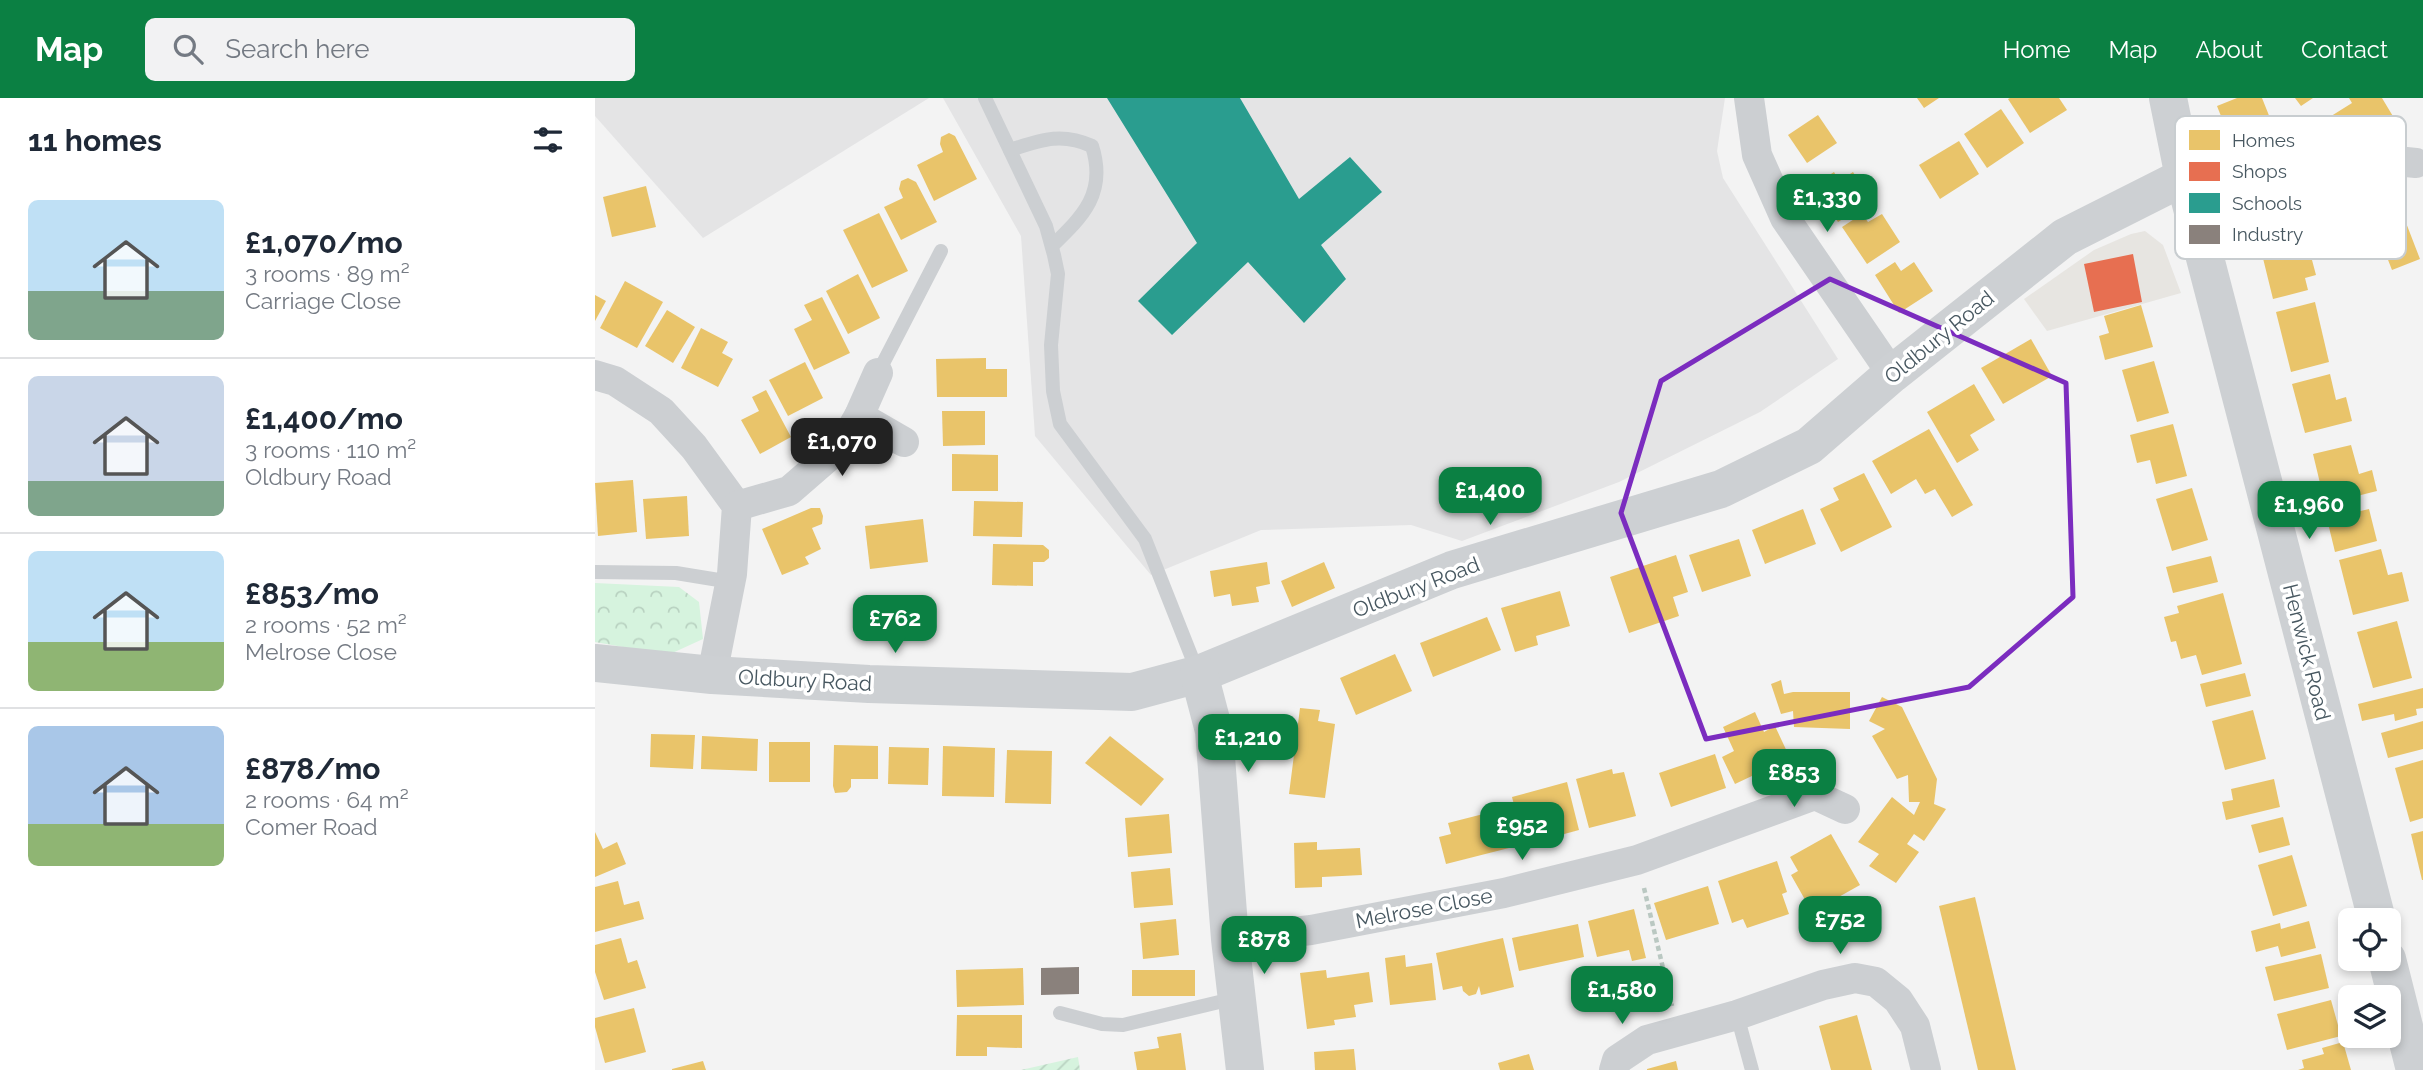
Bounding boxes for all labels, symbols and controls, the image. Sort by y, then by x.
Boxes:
search box [145,18,635,81]
text: Map [35,30,103,69]
icon: search [169,30,207,68]
text: Search here [225,34,370,64]
text: Home [2003,35,2071,64]
text: Map [2109,35,2157,64]
text: About [2195,35,2263,64]
text: Contact [2301,35,2388,64]
legend [2175,116,2406,259]
icon: filters [529,121,567,159]
text: 11 homes [28,123,162,158]
text: Homes [2232,129,2295,151]
text: Shops [2232,160,2287,182]
pin: £1,330 [1770,174,1884,234]
text: £1,330 [1792,183,1862,210]
text: Schools [2232,192,2302,214]
text: Industry [2232,223,2303,245]
text: £1,070/mo [245,225,403,260]
icon: home [84,228,168,312]
text: 3 rooms · 89 m² [245,260,410,287]
street label: Oldbury Road [1879,285,1999,389]
text: Carriage Close [245,287,401,314]
text: £1,400/mo [245,401,403,436]
icon: home [84,404,168,488]
pin: £1,070 [785,418,899,478]
text: £1,070 [807,427,877,454]
text: 3 rooms · 110 m² [245,436,416,463]
text: Oldbury Road [245,463,392,490]
pin: £1,400 [1433,468,1547,527]
text: £1,400 [1455,476,1525,503]
pin: £1,960 [2252,482,2366,541]
text: £1,960 [2274,490,2344,517]
street label: Oldbury Road [1349,551,1483,623]
text: £853/mo [245,576,379,611]
icon: home [84,579,168,663]
street label: Henwick Road [2278,581,2336,723]
pin: £762 [854,596,936,655]
text: £762 [869,604,921,631]
text: 2 rooms · 52 m² [245,611,407,638]
text: Melrose Close [245,638,397,665]
street label: Oldbury Road [737,664,873,696]
pin: £1,210 [1191,714,1305,774]
text: £1,210 [1214,723,1282,750]
pin: £853 [1753,750,1835,809]
text: £878/mo [245,751,381,786]
icon: home [84,754,168,838]
text: £853 [1768,758,1820,785]
text: 2 rooms · 64 m² [245,786,409,813]
pin: £952 [1481,802,1563,862]
text: £952 [1496,811,1548,838]
text: Comer Road [245,813,378,840]
street label: Melrose Close [1354,882,1494,934]
pin: £752 [1799,896,1881,956]
text: £752 [1815,905,1865,932]
map controls [2338,908,2401,1048]
button: locate [2338,908,2401,971]
pin: £878 [1223,916,1305,976]
text: £878 [1237,925,1291,952]
pin: £1,580 [1565,967,1679,1026]
text: £1,580 [1587,975,1657,1002]
button: layers [2338,985,2401,1048]

